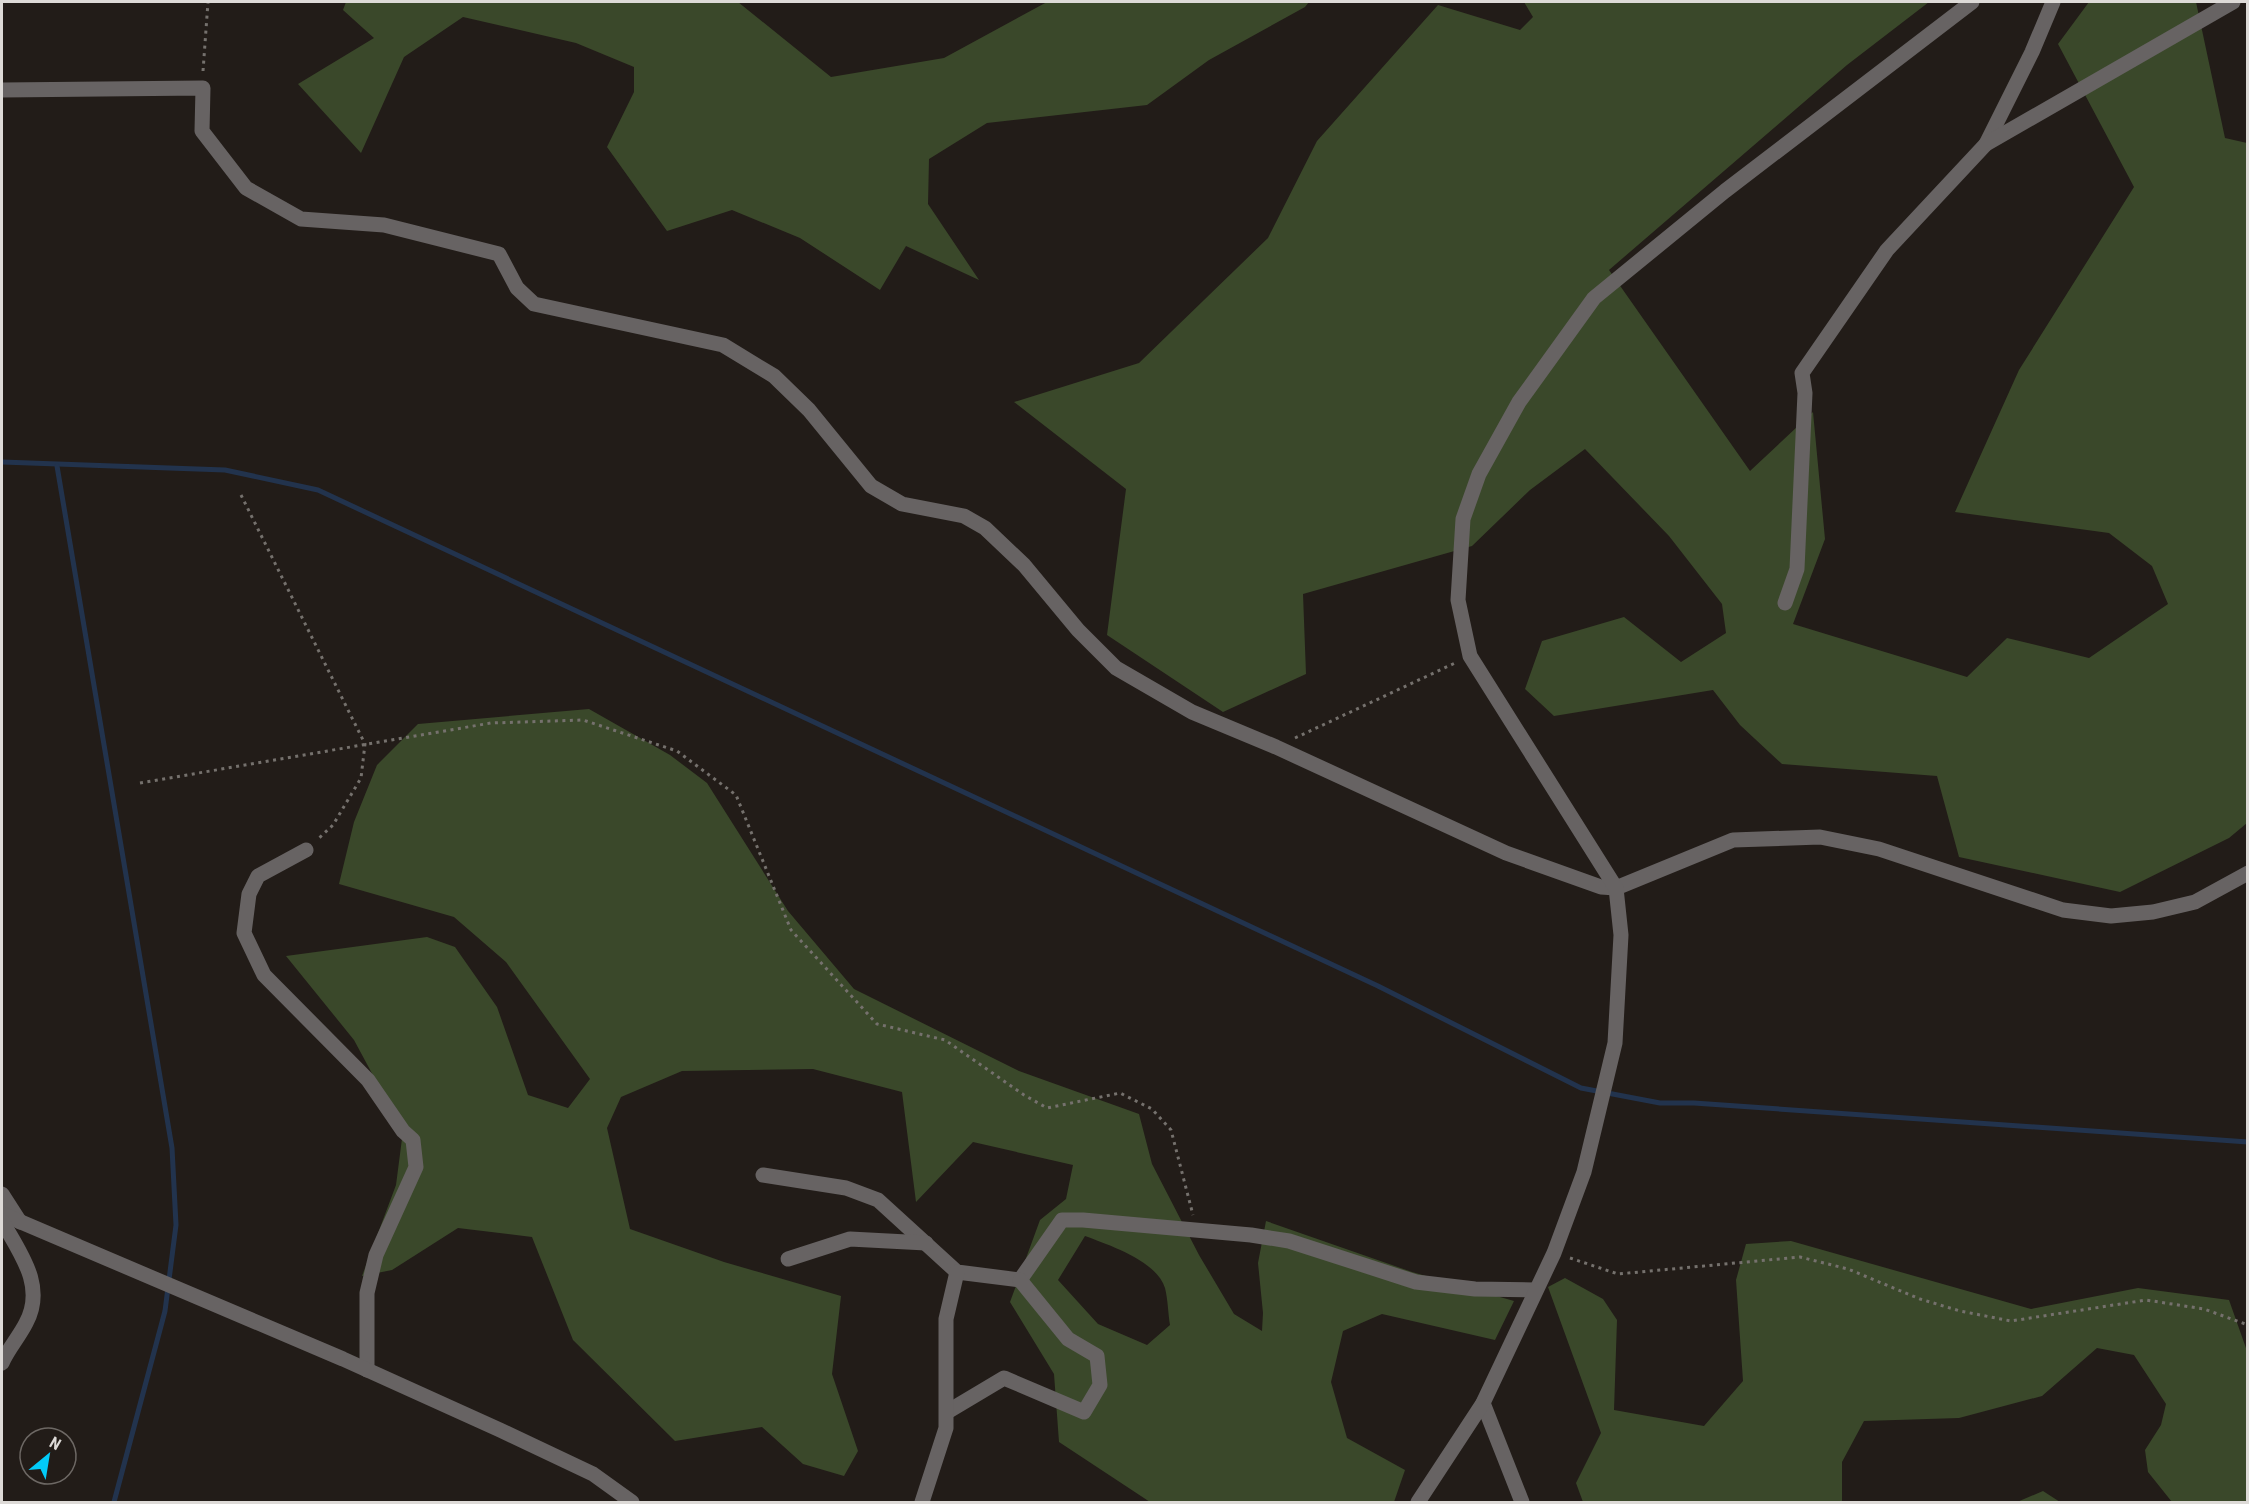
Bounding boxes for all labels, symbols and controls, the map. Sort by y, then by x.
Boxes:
north arrow [18,1426,78,1486]
text: N [46,1433,64,1454]

